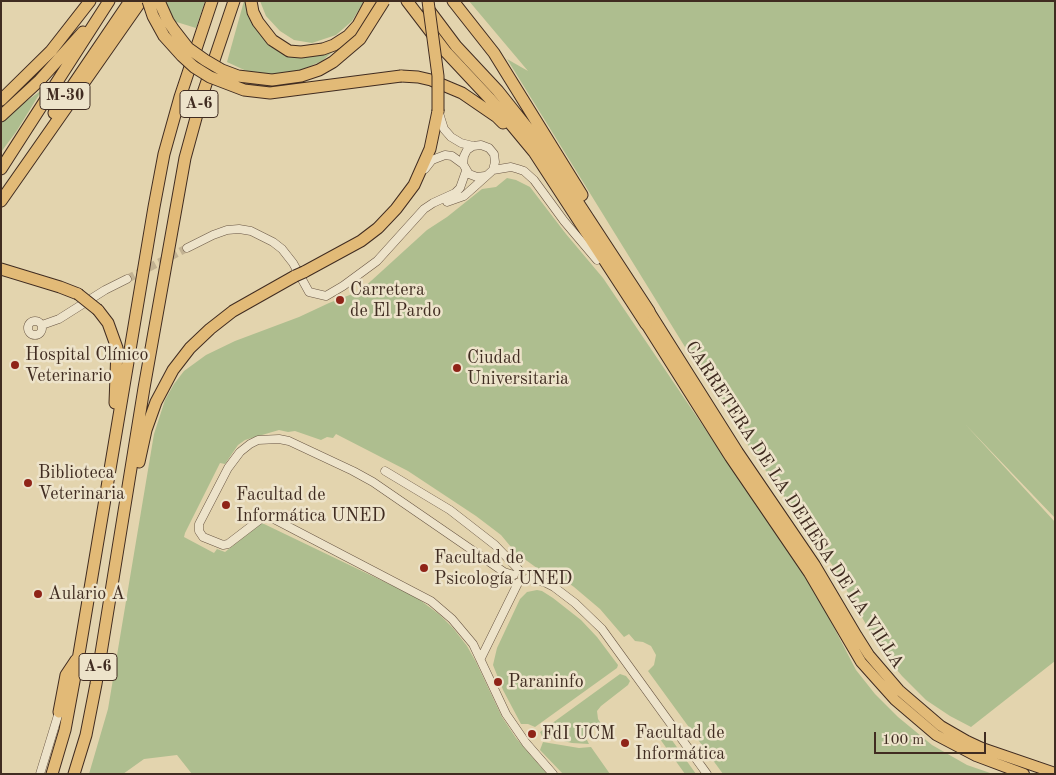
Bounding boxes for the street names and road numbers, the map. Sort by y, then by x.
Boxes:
road number: M-30 [40,82,90,110]
road number: A-6 [180,90,218,118]
street label: CARRETERA DE LA DEHESA DE LA VILLA [680,337,908,673]
road number: A-6 [79,654,117,680]

